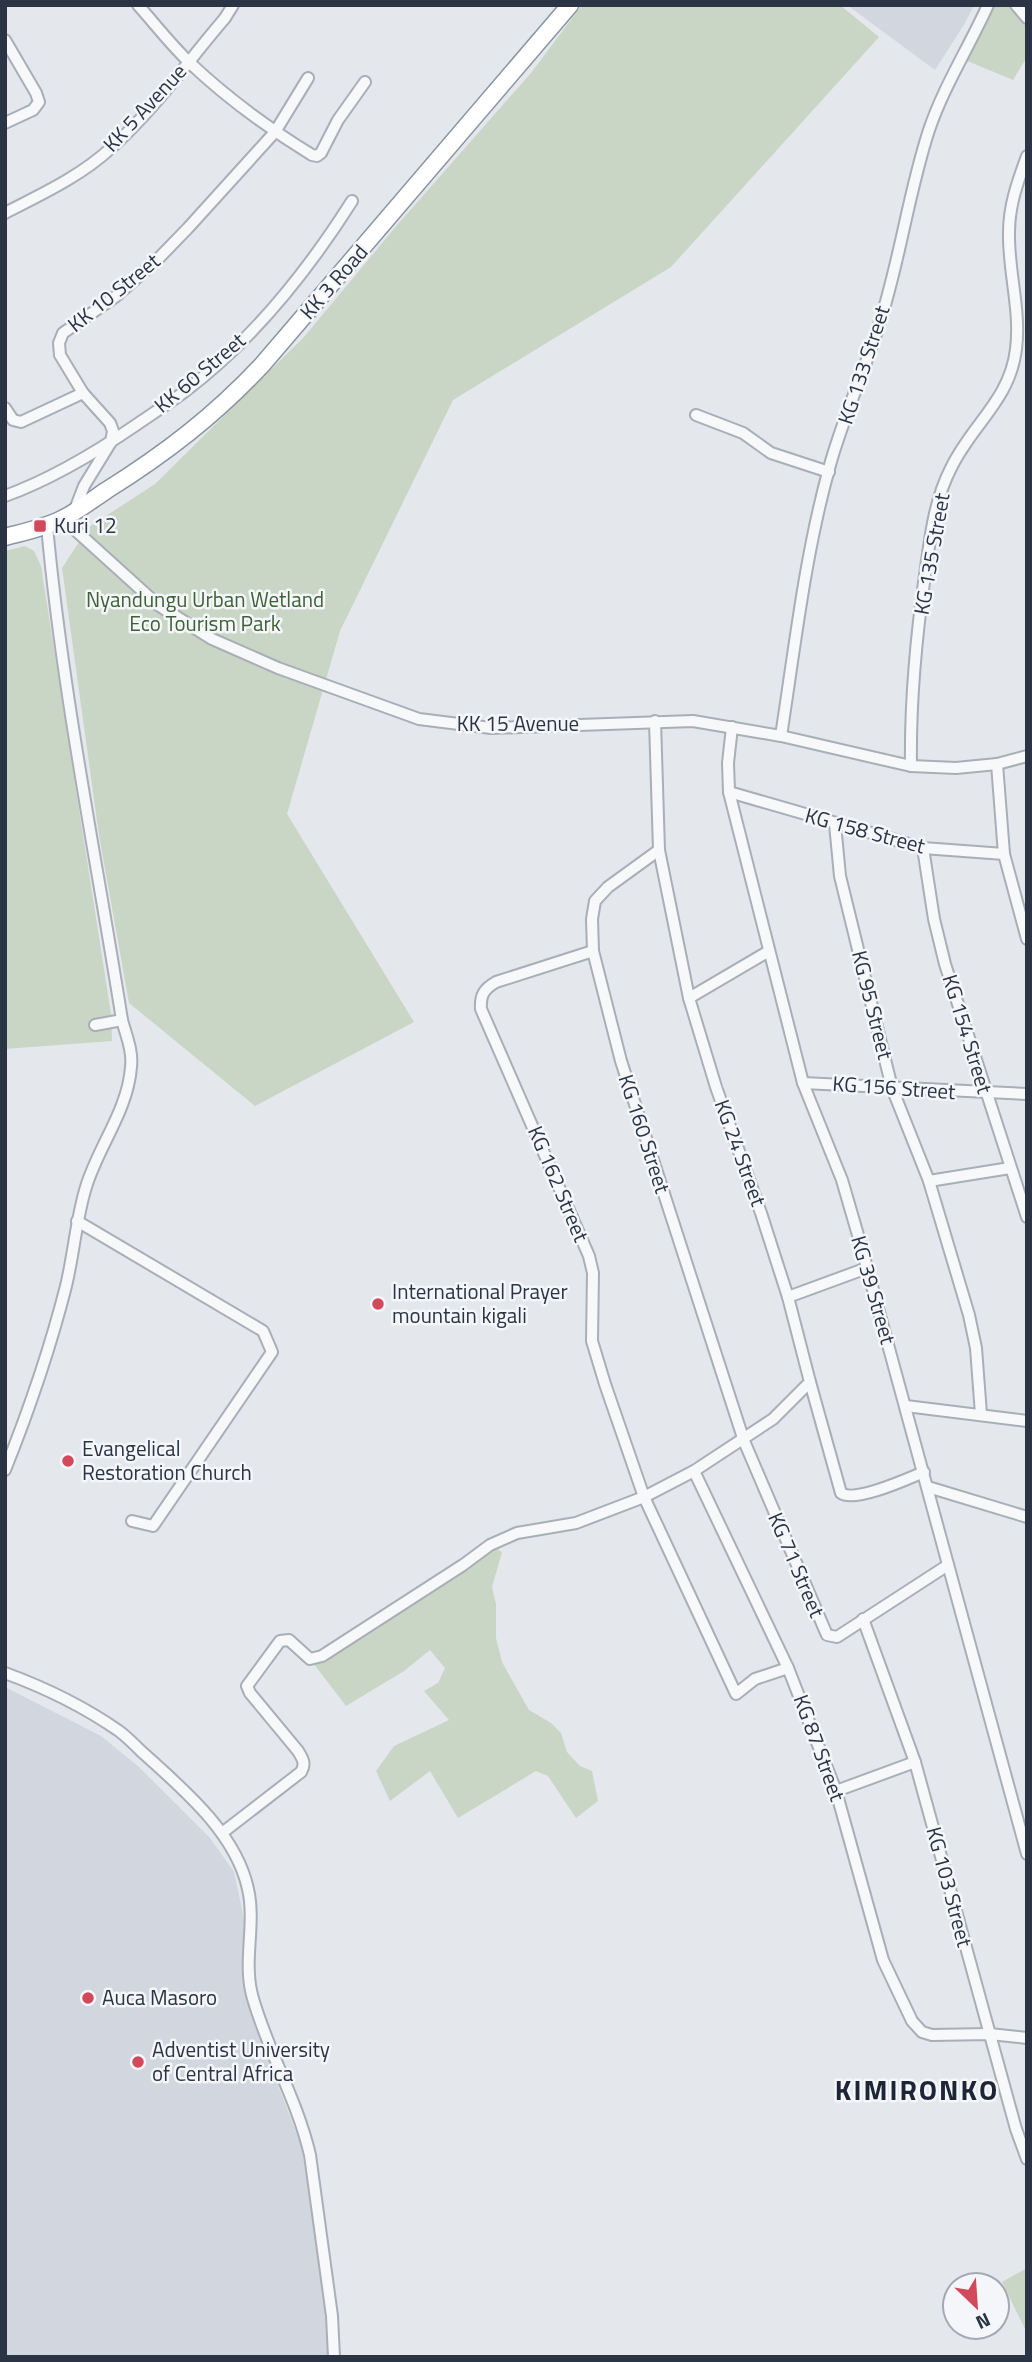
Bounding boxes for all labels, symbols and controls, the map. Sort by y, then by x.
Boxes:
street label: KK 5 Avenue [95,56,194,159]
street label: KK 3 Road [292,237,375,326]
street label: KK 10 Street [60,245,167,340]
street label: KG 133 Street [829,301,897,428]
street label: KK 60 Street [147,324,253,420]
street label: KG 135 Street [905,490,958,617]
place label: Kuri 12 [54,509,117,541]
marker: Kuri 12 [32,518,48,534]
park label: Nyandungu Urban Wetland Eco Tourism Park [86,583,324,639]
street label: KK 15 Avenue [457,707,579,739]
street label: KG 158 Street [802,799,930,862]
street label: KG 95 Street [844,947,902,1063]
street label: KG 154 Street [935,970,1001,1098]
street label: KG 156 Street [832,1067,957,1107]
street label: KG 160 Street [611,1070,679,1198]
street label: KG 24 Street [707,1095,775,1211]
street label: KG 162 Street [520,1121,598,1247]
street label: KG 39 Street [843,1232,905,1348]
place label: International Prayer mountain kigali [392,1275,568,1331]
marker: International Prayer mountain kigali [370,1296,386,1312]
place label: Evangelical Restoration Church [82,1432,252,1488]
marker: Evangelical Restoration Church [60,1453,76,1469]
street label: KG 71 Street [760,1507,834,1623]
street label: KG 87 Street [786,1690,854,1806]
street label: KG 103 Street [919,1823,982,1951]
place label: Auca Masoro [102,1981,217,2013]
marker: Auca Masoro [80,1990,96,2006]
place label: Adventist University of Central Africa [152,2033,330,2089]
marker: Adventist University of Central Africa [130,2054,146,2070]
district label: KIMIRONKO [835,2068,999,2111]
north arrow [941,2271,1011,2341]
text: N [971,2306,995,2338]

